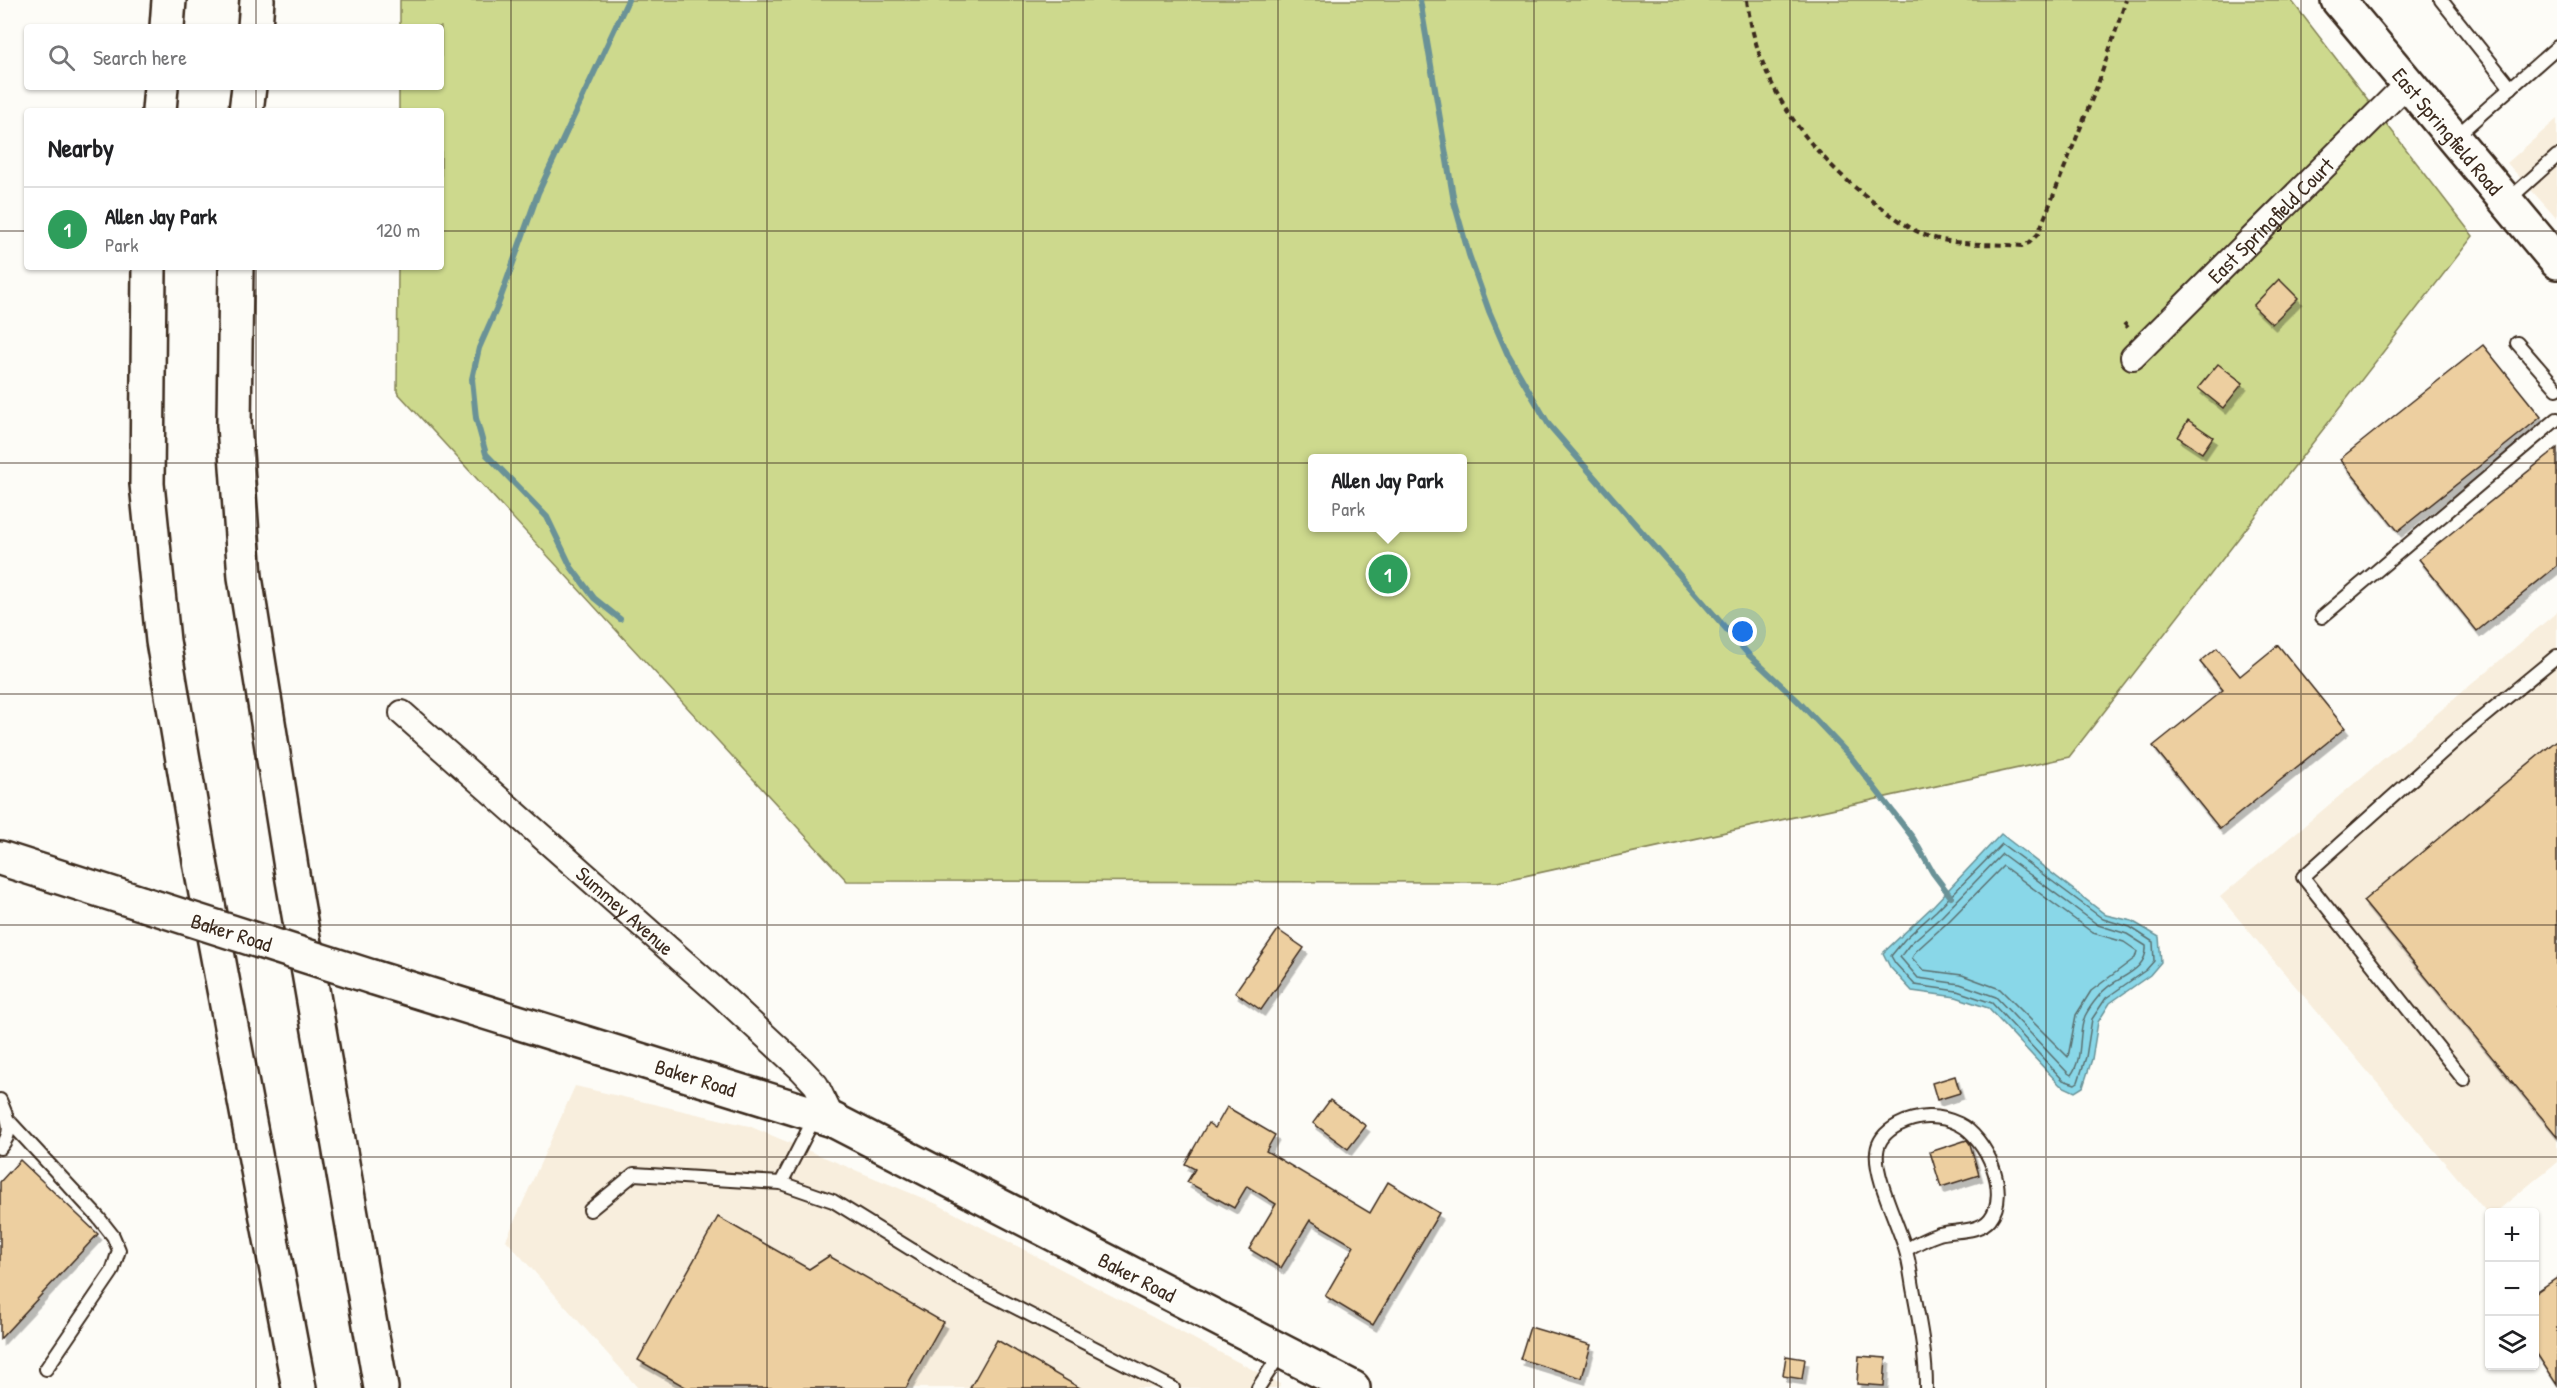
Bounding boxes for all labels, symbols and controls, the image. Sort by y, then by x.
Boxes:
search box [24,24,444,90]
icon: search [45,41,78,74]
text: Search here [93,42,187,72]
street label: East Springfield Road [2386,61,2509,201]
text: Nearby [48,130,114,165]
street label: East Springfield Court [2201,150,2340,289]
text: Allen Jay Park [105,201,217,231]
text: 1 [64,216,71,243]
text: 120 m [376,216,420,243]
text: Park [105,231,138,258]
popup [1308,454,1467,532]
text: Allen Jay Park [1332,465,1443,495]
text: Park [1332,495,1365,522]
pin: 1 [1368,552,1408,596]
your location [1728,617,1757,646]
street label: Summey Avenue [570,859,681,962]
street label: Baker Road [188,906,276,959]
street label: Baker Road [652,1051,740,1104]
map controls [2485,1208,2539,1370]
button: + [2485,1208,2539,1262]
street label: Baker Road [1094,1245,1181,1309]
button: − [2485,1262,2539,1316]
button: layers [2485,1316,2539,1370]

